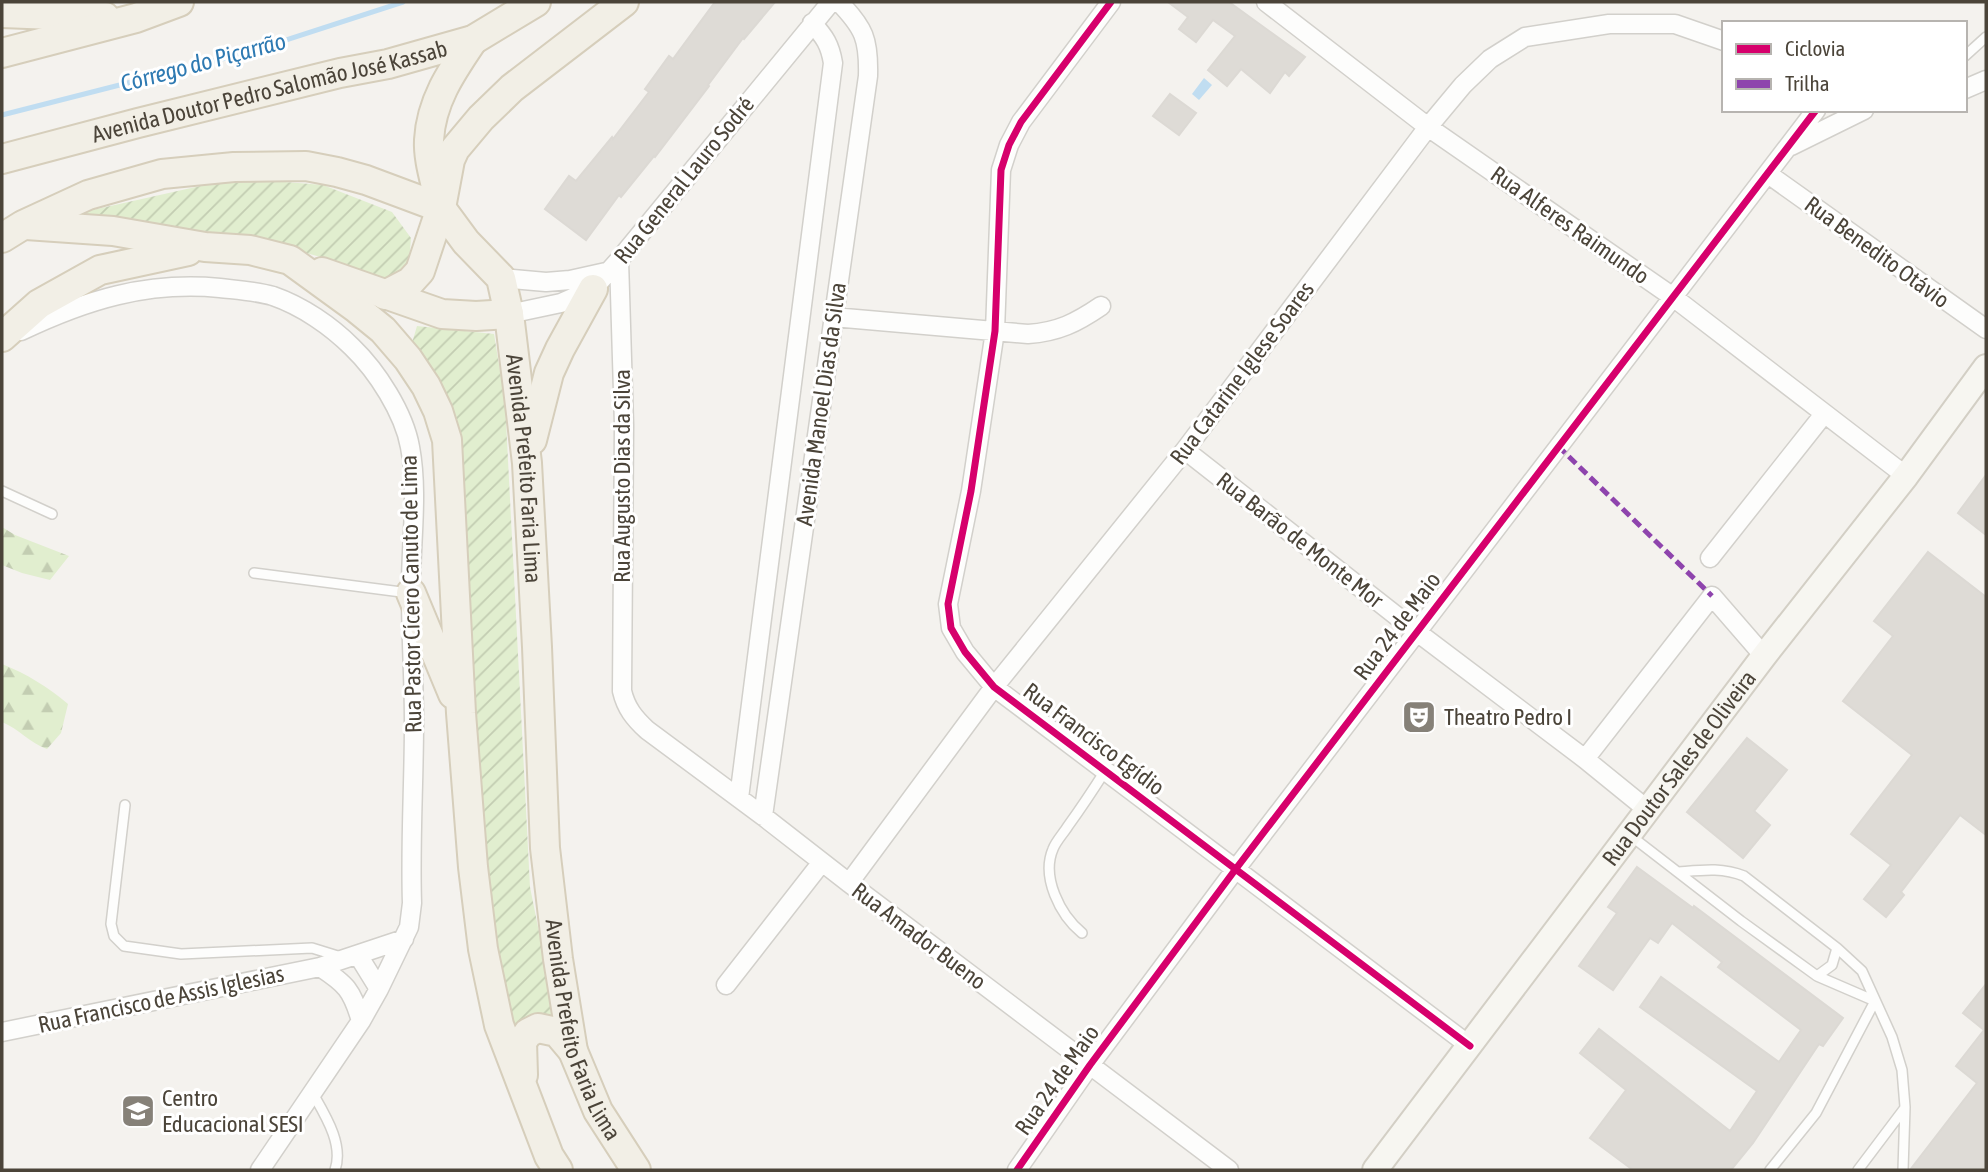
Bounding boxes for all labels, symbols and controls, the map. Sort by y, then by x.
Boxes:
legend [1722,21,1967,112]
water label: Córrego do Piçarrão [117,27,289,97]
street label: Avenida Doutor Pedro Salomão José Kassab [89,35,450,148]
text: Ciclovia [1785,36,1845,60]
text: Trilha [1785,71,1830,95]
street label: Rua General Lauro Sodré [609,91,759,269]
street label: Rua Alferes Raimundo [1486,161,1654,289]
street label: Rua Benedito Otávio [1800,191,1954,313]
street label: Rua Catarine Iglese Soares [1165,277,1319,469]
street label: Avenida Manoel Dias da Silva [791,281,851,527]
street label: Avenida Prefeito Faria Lima [501,353,547,584]
street label: Rua Augusto Dias da Silva [609,369,635,583]
street label: Rua Pastor Cícero Canuto de Lima [396,455,426,733]
street label: Rua Barão de Monte Mor [1212,467,1389,614]
street label: Rua 24 de Maio [1348,567,1446,685]
street label: Rua Doutor Sales de Oliveira [1597,665,1761,871]
street label: Rua Francisco Egídio [1018,678,1170,800]
theatre icon: Theatro Pedro I [1400,698,1438,736]
place label: Theatro Pedro I [1444,704,1572,730]
street label: Rua Amador Bueno [847,877,991,995]
street label: Avenida Prefeito Faria Lima [540,918,626,1145]
street label: Rua Francisco de Assis Iglesias [36,960,286,1038]
street label: Rua 24 de Maio [1010,1020,1104,1140]
place label: Centro Educacional SESI [162,1085,304,1137]
school or university icon: Centro Educacional SESI [119,1092,157,1130]

